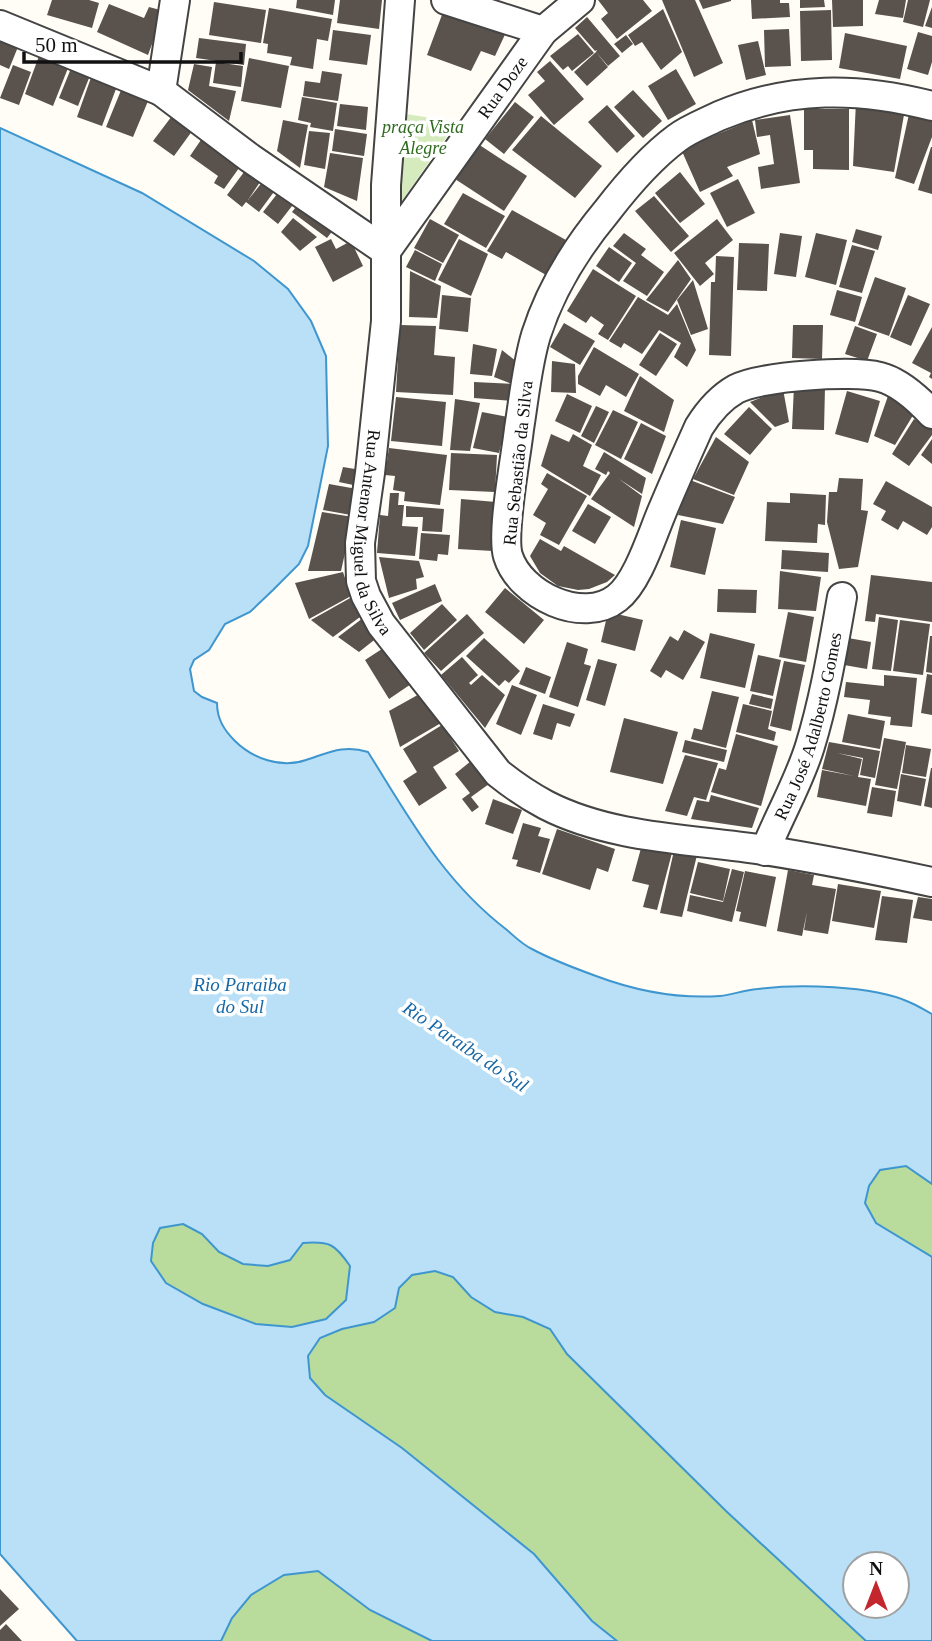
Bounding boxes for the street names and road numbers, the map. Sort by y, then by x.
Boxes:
street label: Rua Doze [474,52,532,122]
street label: Rua Sebastião da Silva [499,380,537,546]
street label: Rua Antenor Miguel da Silva [350,429,396,639]
street label: Rua José Adalberto Gomes [770,631,846,823]

